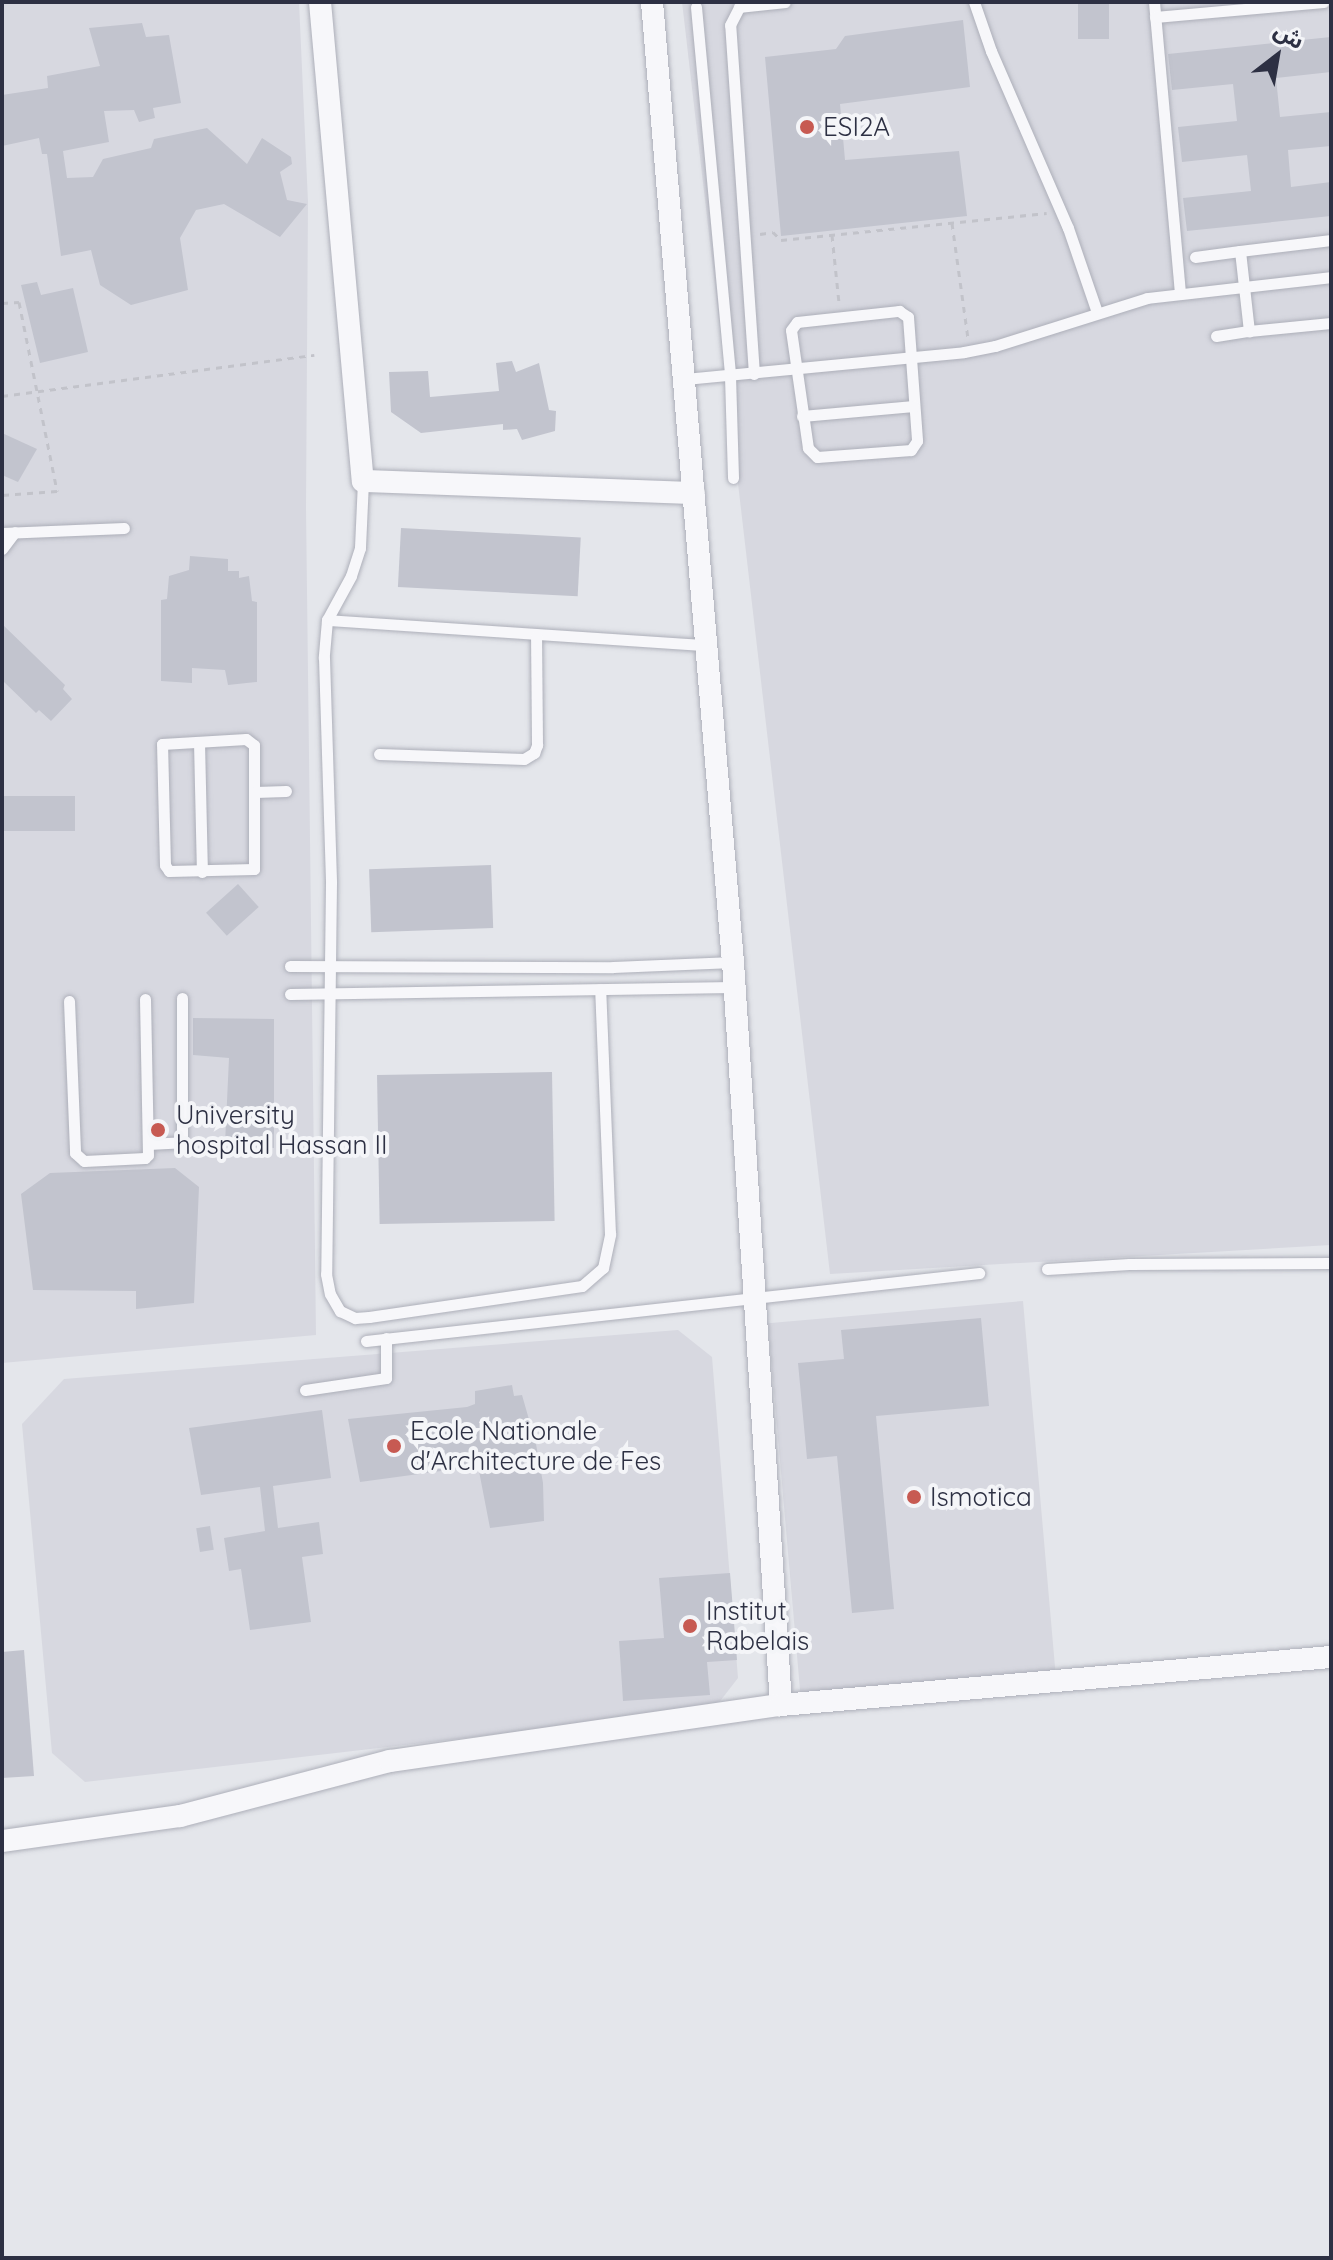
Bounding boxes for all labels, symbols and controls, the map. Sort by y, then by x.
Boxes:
north arrow [1237,16,1317,96]
text: ش [1269,16,1309,55]
place label: ESI2A [823,111,890,143]
marker: ESI2A [798,118,816,136]
place label: University hospital Hassan II [176,1099,388,1160]
marker: University hospital Hassan II [147,1119,169,1141]
place label: Ecole Nationale d'Architecture de Fes [410,1415,661,1476]
marker: Ecole Nationale d'Architecture de Fes [385,1437,403,1455]
place label: Ismotica [930,1481,1032,1513]
marker: Ismotica [905,1488,923,1506]
place label: Institut Rabelais [706,1595,809,1656]
marker: Institut Rabelais [681,1617,699,1635]

